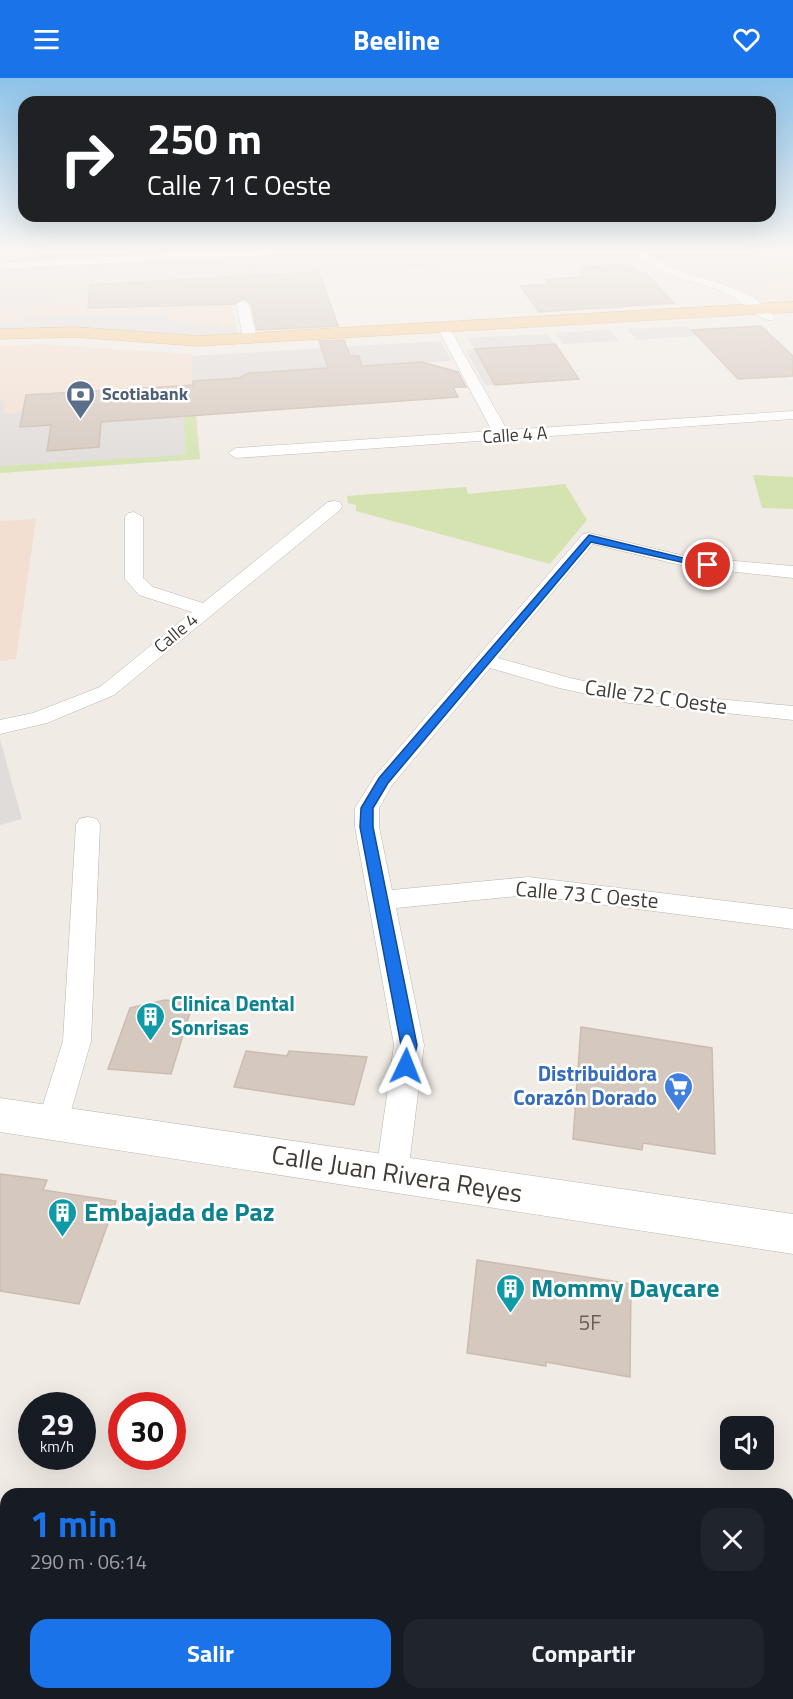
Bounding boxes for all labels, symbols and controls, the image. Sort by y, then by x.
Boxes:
text: Beeline [353,19,440,60]
icon: menu [30,23,63,56]
icon: heart [730,23,763,56]
text: 250 m [147,106,262,170]
icon: right [48,120,126,198]
text: Calle 71 C Oeste [147,164,331,205]
bank icon: Scotiabank [65,378,97,420]
place label: Scotiabank [102,380,189,407]
street label: Calle 4 A [482,419,549,450]
pin [682,539,733,590]
icon: arrive [691,548,724,581]
street label: Calle 4 [148,606,204,659]
street label: Calle 72 C Oeste [583,670,729,722]
street label: Calle 73 C Oeste [514,872,660,916]
place label: Clinica Dental Sonrisas [171,987,295,1043]
building icon: Clinica Dental Sonrisas [134,1000,166,1042]
position arrow [374,1034,438,1098]
place label: Distribuidora Corazón Dorado [513,1057,657,1113]
supermarket icon: Distribuidora Corazón Dorado [662,1070,694,1112]
street label: Calle Juan Rivera Reyes [269,1134,525,1213]
place label: Embajada de Paz [84,1192,274,1231]
building icon: Embajada de Paz [47,1196,79,1238]
place label: Mommy Daycare [531,1268,720,1307]
building icon: Mommy Daycare [494,1272,526,1314]
house number: 5F [579,1306,601,1338]
speed limit sign: 30 [108,1392,186,1470]
text: 29 [40,1401,74,1447]
map controls [720,1416,774,1470]
button: sound [720,1416,774,1470]
text: km/h [40,1435,74,1458]
text: 1 min [30,1496,117,1551]
button: close [701,1508,764,1571]
text: 290 m · 06:14 [30,1546,147,1577]
button: Salir [30,1619,391,1688]
button: Compartir [403,1619,764,1688]

